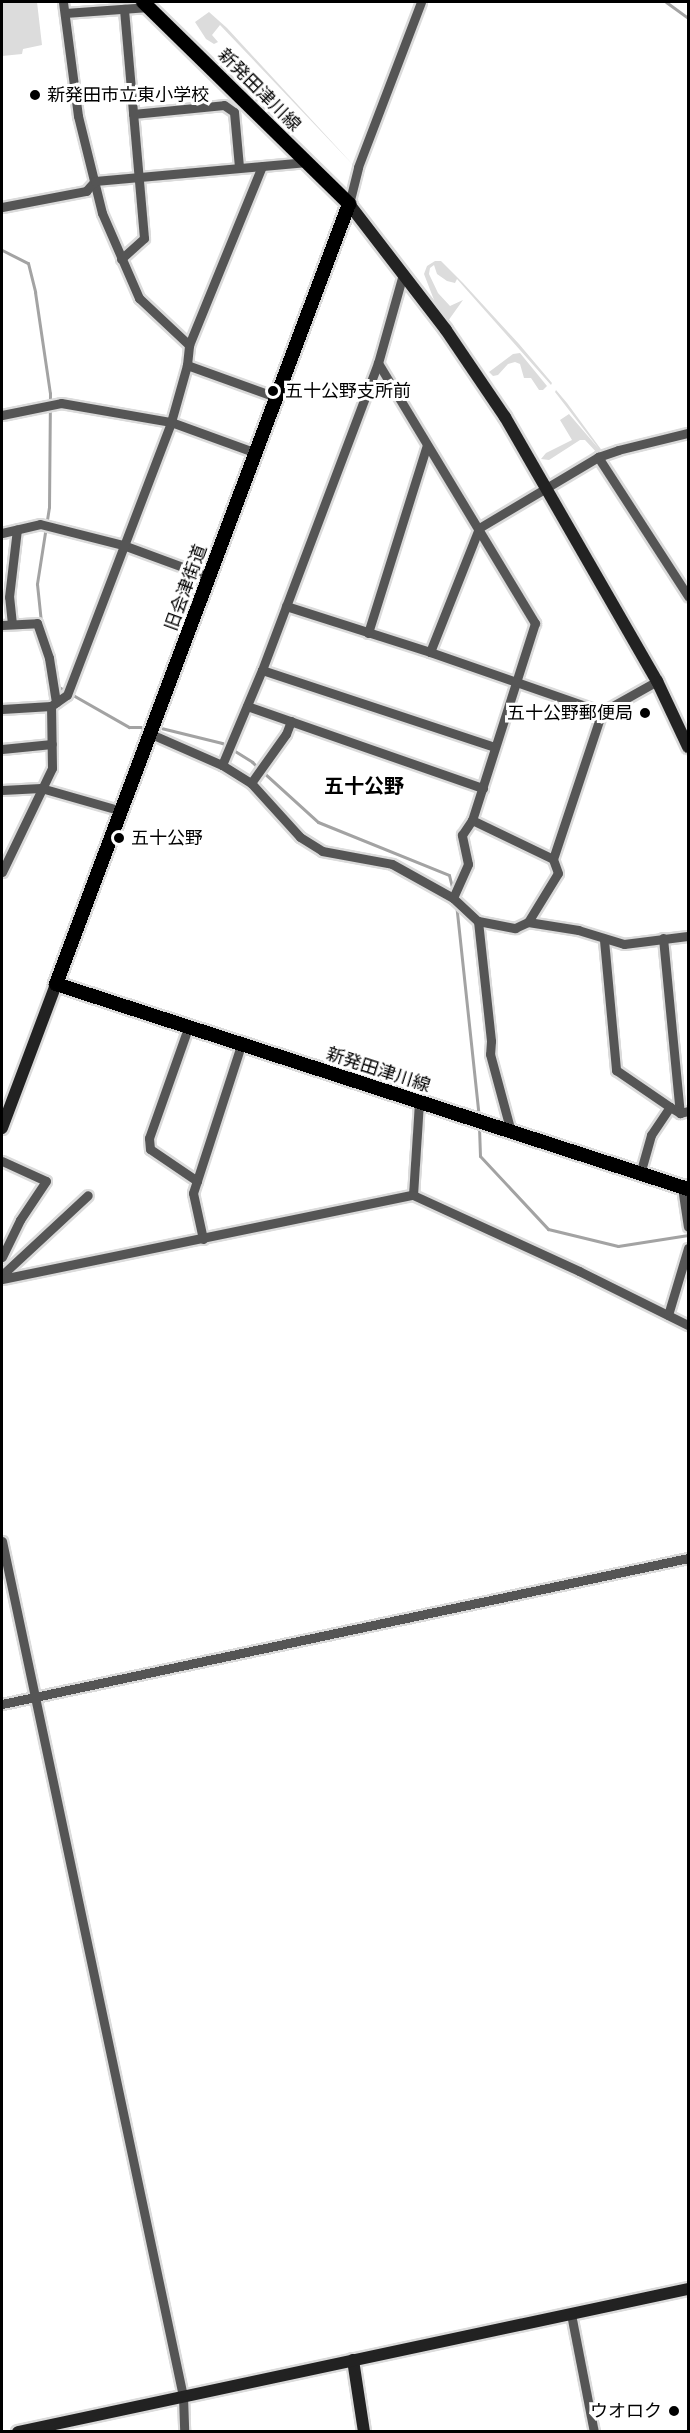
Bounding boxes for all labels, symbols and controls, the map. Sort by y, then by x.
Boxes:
street label: 新発田津川線 [213,44,305,136]
place label: 新発田市立東小学校 [47,84,209,106]
marker: 新発田市立東小学校 [28,88,42,102]
place label: 五十公野支所前 [285,380,411,402]
marker: 五十公野支所前 [266,384,280,398]
street label: 旧会津街道 [160,542,212,634]
place label: 五十公野郵便局 [507,702,633,724]
marker: 五十公野郵便局 [638,706,652,720]
district label: 五十公野 [324,773,404,797]
place label: 五十公野 [131,827,203,849]
marker: 五十公野 [112,831,126,845]
street label: 新発田津川線 [323,1043,433,1097]
place label: ウオロク [590,2400,662,2422]
marker: ウオロク [667,2404,681,2418]

